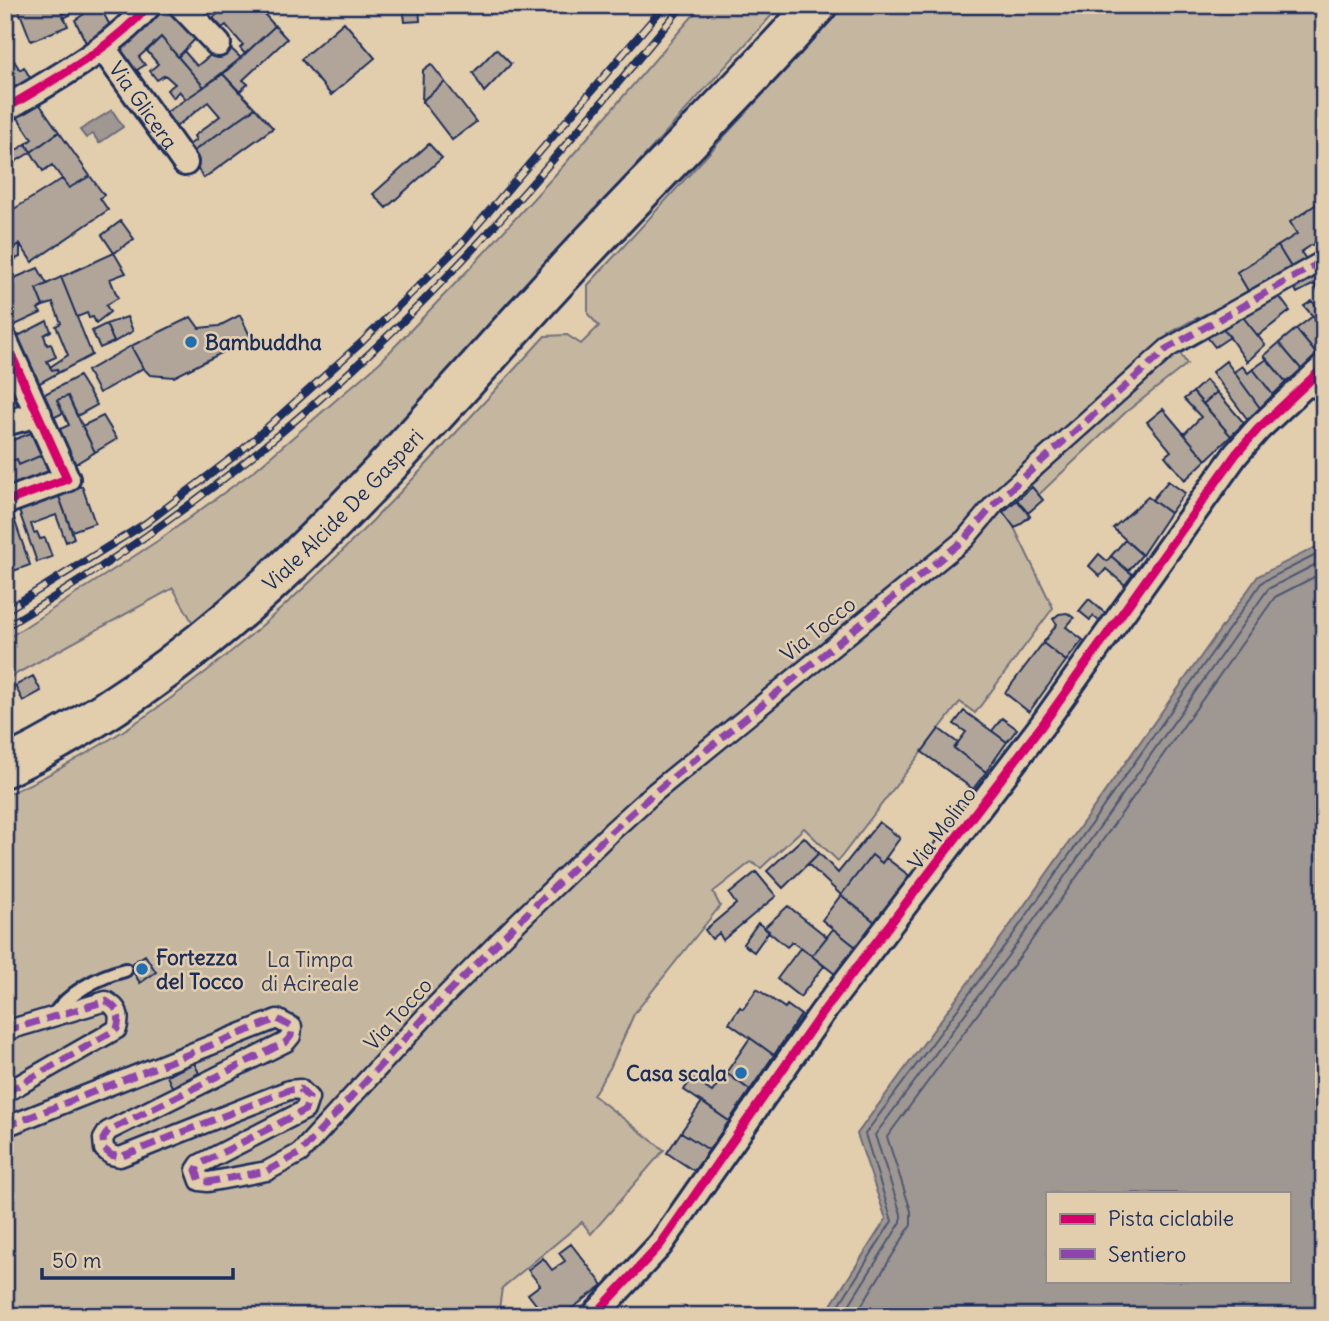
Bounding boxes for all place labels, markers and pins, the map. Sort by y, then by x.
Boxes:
place label: Bambuddha [205,329,322,356]
marker: Bambuddha [183,334,199,350]
place label: Fortezza del Tocco [156,944,244,995]
marker: Fortezza del Tocco [134,961,150,977]
place label: Casa scala [626,1060,727,1087]
marker: Casa scala [733,1065,749,1081]

